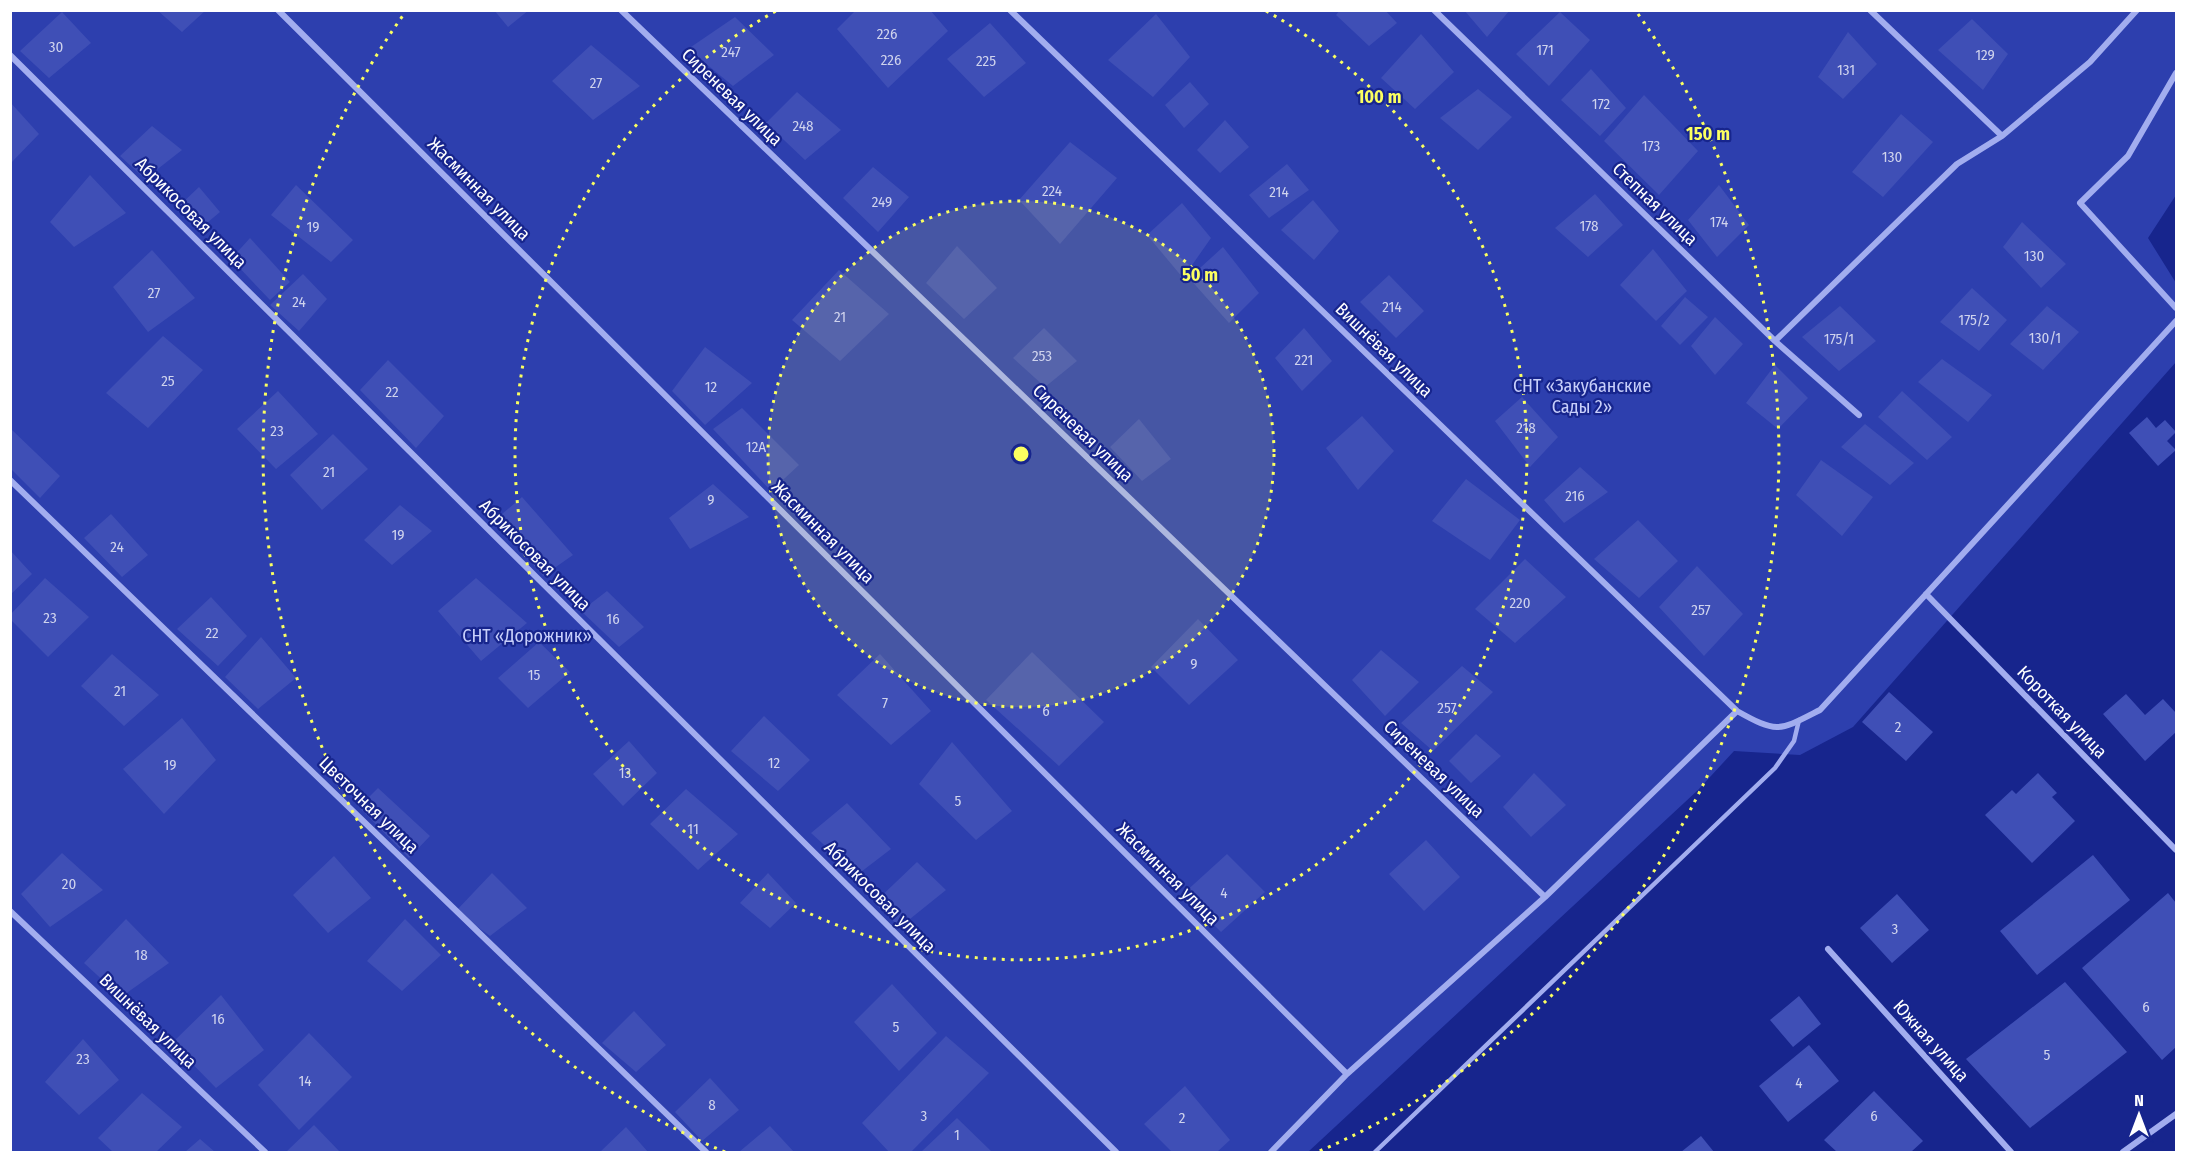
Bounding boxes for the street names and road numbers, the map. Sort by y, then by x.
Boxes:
street label: Сиреневая улица [677,43,787,151]
street label: Жасминная улица [423,133,535,245]
street label: Абрикосовая улица [131,153,251,273]
street label: Степная улица [1608,158,1702,250]
street label: Вишнёвая улица [1331,298,1437,402]
street label: Сиреневая улица [1028,379,1138,487]
street label: Жасминная улица [767,476,879,588]
street label: Абрикосовая улица [475,495,595,615]
street label: Короткая улица [2012,661,2112,763]
street label: Сиреневая улица [1379,715,1489,823]
street label: Цветочная улица [315,752,424,858]
street label: Жасминная улица [1112,818,1224,930]
street label: Абрикосовая улица [820,837,940,957]
street label: Вишнёвая улица [95,969,201,1073]
street label: Южная улица [1888,995,1974,1087]

